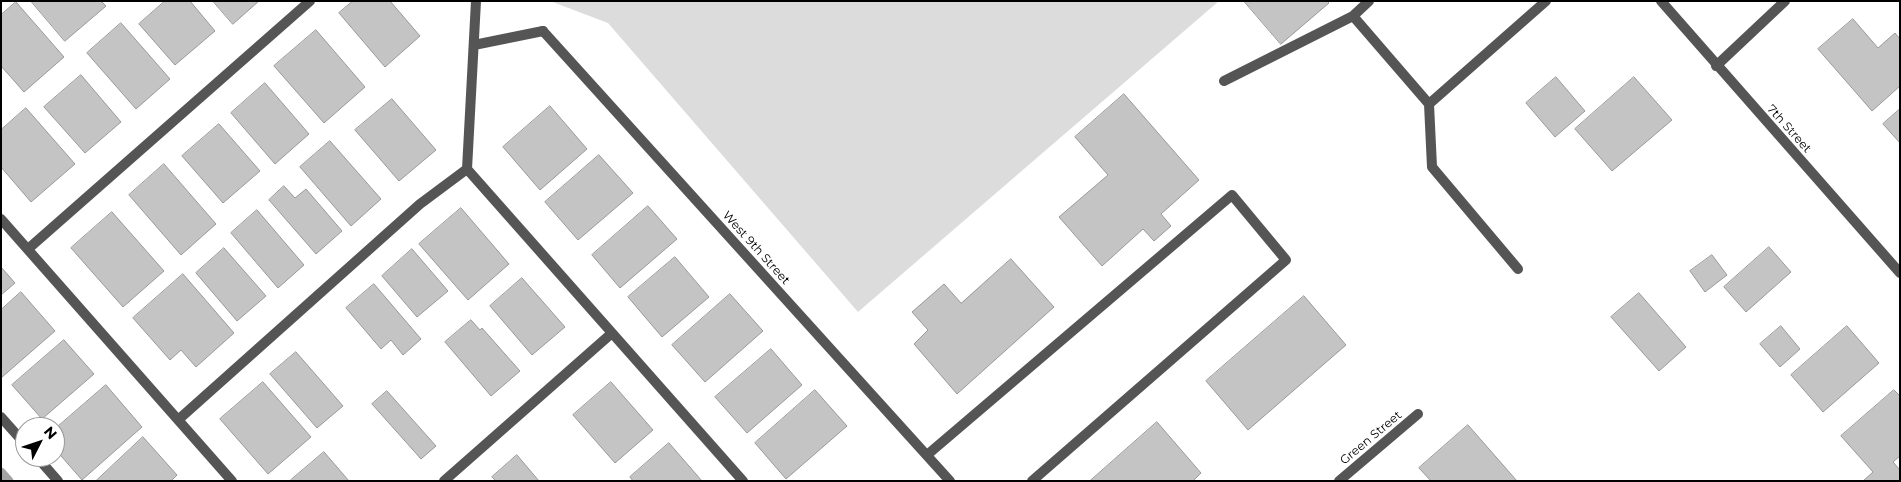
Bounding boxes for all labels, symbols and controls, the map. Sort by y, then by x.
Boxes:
street label: 7th Street [1764,102,1814,156]
street label: West 9th Street [719,208,793,288]
street label: Green Street [1337,408,1405,468]
north arrow [15,417,65,467]
text: N [40,423,61,443]

